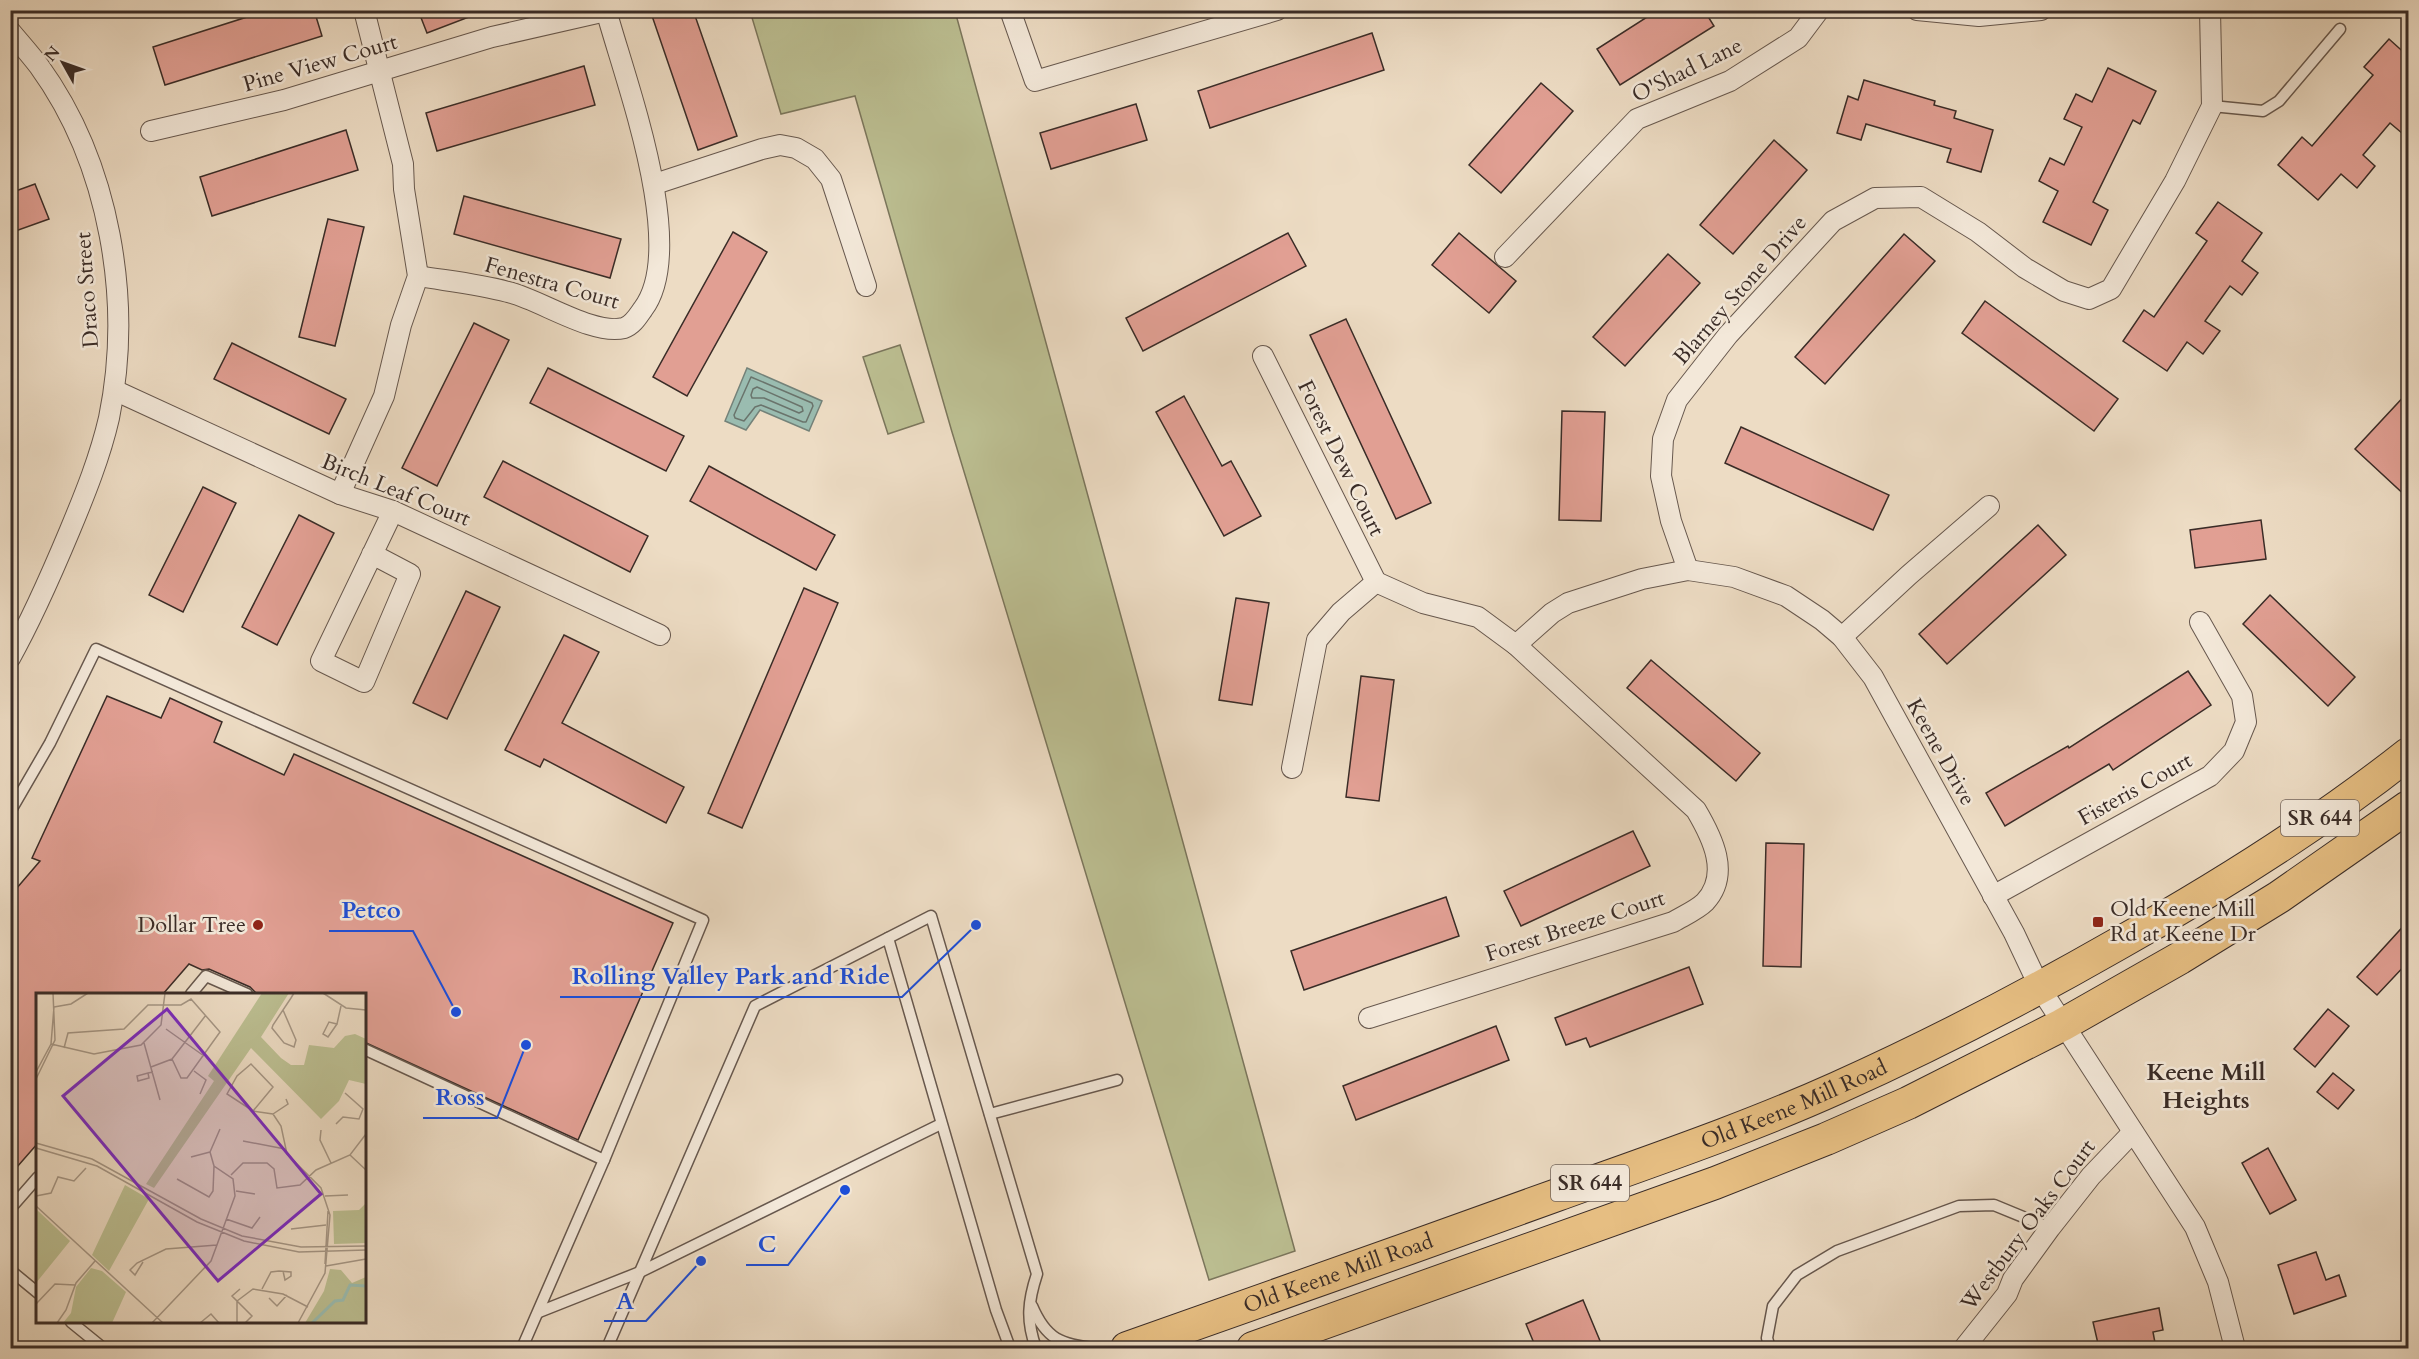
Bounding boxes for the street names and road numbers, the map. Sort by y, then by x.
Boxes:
street label: Pine View Court [239,27,401,99]
street label: O'Shad Lane [1627,30,1747,110]
street label: Blarney Stone Drive [1666,209,1814,371]
street label: Draco Street [68,231,106,349]
street label: Fenestra Court [481,249,623,317]
street label: Forest Dew Court [1290,375,1392,541]
street label: Birch Leaf Court [317,446,475,534]
street label: Keene Drive [1899,693,1983,811]
street label: Fisteris Court [2073,745,2198,833]
road number: SR 644 [2281,800,2359,836]
street label: Forest Breeze Court [1481,883,1669,969]
street label: Old Keene Mill Road [1696,1052,1892,1157]
street label: Westbury Oaks Court [1953,1133,2102,1318]
road number: SR 644 [1551,1165,1629,1201]
street label: Old Keene Mill Road [1239,1226,1437,1321]

